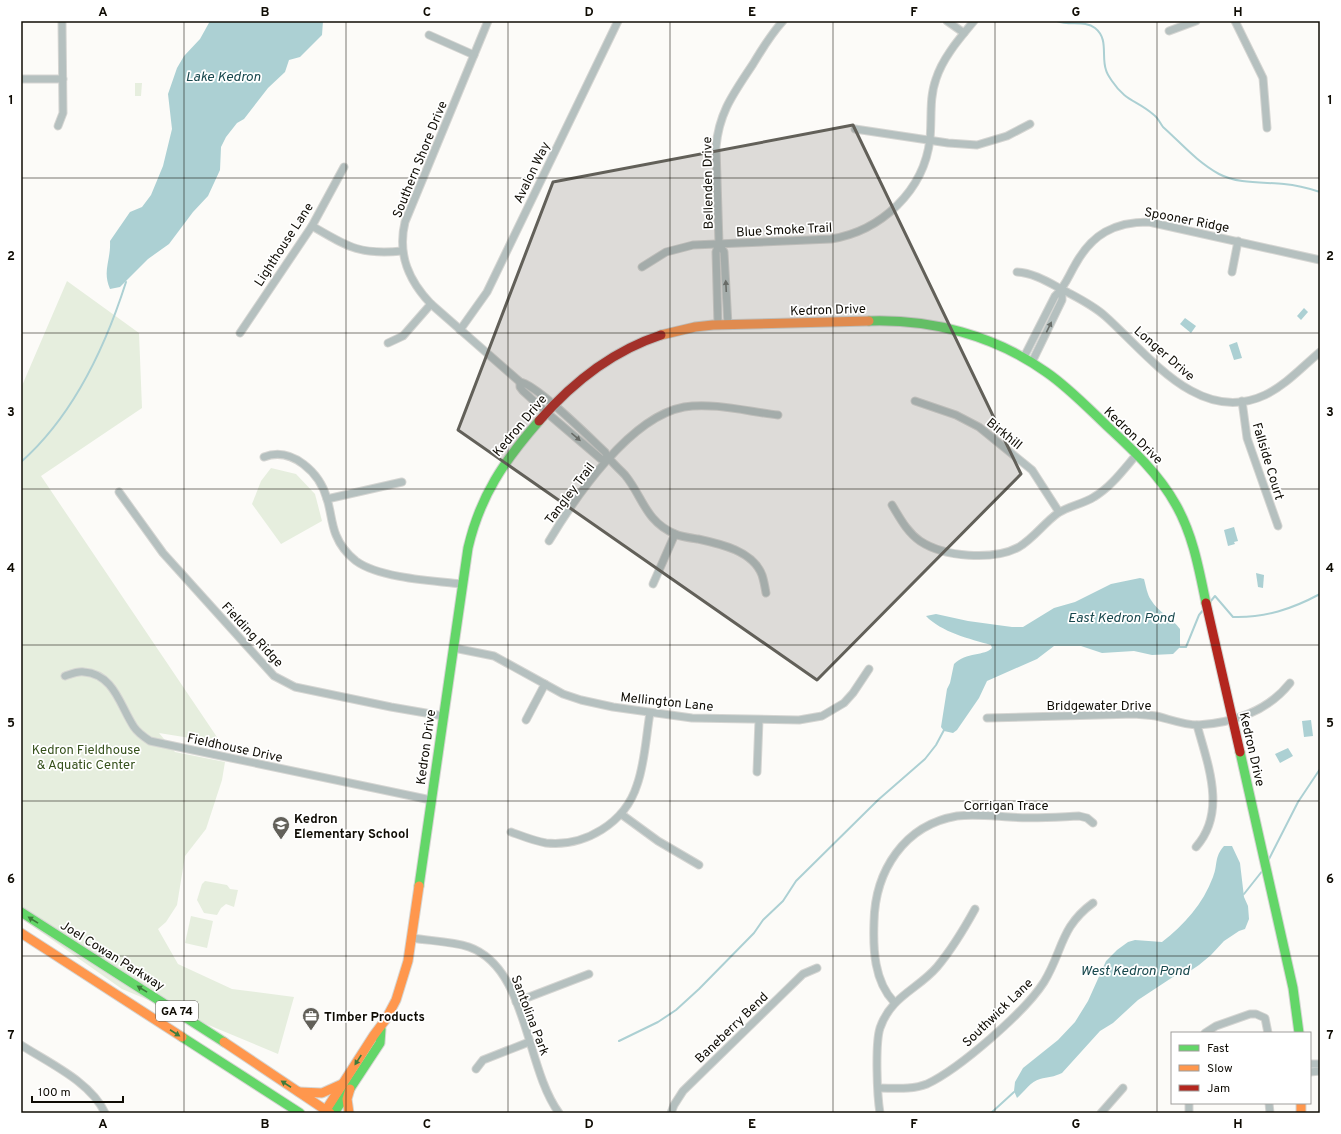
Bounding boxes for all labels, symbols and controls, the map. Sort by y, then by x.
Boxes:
text: A [98,5,108,21]
text: B [261,5,270,21]
text: C [423,5,431,21]
text: D [584,5,594,21]
text: E [748,5,756,21]
text: F [910,5,918,21]
text: G [1072,5,1081,21]
text: H [1233,5,1243,21]
water label: Lake Kedron [185,69,261,86]
text: 1 [8,93,14,109]
text: 1 [1327,93,1333,109]
street label: Southern Shore Drive [390,99,452,221]
street label: Bellenden Drive [700,136,718,229]
street label: Avalon Way [511,139,555,206]
street label: Lighthouse Lane [252,200,318,290]
street label: Spooner Ridge [1143,205,1230,237]
street label: Blue Smoke Trail [736,220,833,242]
text: 2 [7,249,15,265]
text: 2 [1326,249,1334,265]
one-way arrow [723,279,729,292]
street label: Kedron Drive [790,302,866,320]
one-way arrow [1046,321,1052,333]
street label: Longer Drive [1130,324,1197,385]
street label: Kedron Drive [490,392,551,460]
street label: Kedron Drive [1100,404,1165,469]
text: 3 [7,405,15,421]
text: 3 [1326,405,1334,421]
street label: Birkhill [983,415,1025,454]
street label: Fallside Court [1248,421,1286,502]
one-way arrow [570,433,581,442]
street label: Tangley Trail [542,460,599,528]
text: 4 [7,561,15,577]
text: 4 [1326,561,1334,577]
street label: Fielding Ridge [217,600,286,671]
water label: East Kedron Pond [1068,610,1176,627]
street label: Mellington Lane [619,690,714,716]
street label: Bridgewater Drive [1047,699,1151,715]
street label: Kedron Drive [414,709,440,786]
street label: Kedron Drive [1235,711,1267,788]
text: 5 [7,716,15,732]
text: 5 [1326,716,1334,732]
street label: Fieldhouse Drive [185,731,284,767]
park label: Kedron Fieldhouse & Aquatic Center [32,743,140,774]
street label: Corrigan Trace [963,799,1049,815]
place label: Kedron Elementary School [294,812,409,843]
school or university icon: Kedron Elementary School [271,815,291,840]
text: 6 [7,872,15,888]
text: 6 [1326,872,1334,888]
one-way arrow [27,916,39,923]
street label: Joel Cowan Parkway [57,918,167,995]
water label: West Kedron Pond [1080,963,1191,980]
street label: Santolina Park [506,973,552,1058]
street label: Southwick Lane [960,976,1037,1051]
one-way arrow [137,985,148,993]
street label: Baneberry Bend [692,990,772,1067]
road number: GA 74 [156,1001,198,1021]
office icon: TImber Products [301,1006,321,1031]
place label: TImber Products [324,1010,425,1026]
text: 7 [8,1028,15,1044]
text: 7 [1327,1028,1334,1044]
one-way arrow [170,1029,180,1037]
legend [1171,1032,1311,1104]
text: Fast [1207,1041,1229,1057]
one-way arrow [354,1055,362,1065]
text: Slow [1207,1061,1233,1077]
scale bar [32,1078,123,1104]
one-way arrow [281,1080,291,1088]
text: Jam [1207,1081,1230,1097]
text: 100 m [38,1085,71,1101]
text: A [98,1117,108,1133]
text: B [261,1117,270,1133]
text: C [423,1117,431,1133]
text: D [584,1117,594,1133]
text: E [748,1117,756,1133]
text: F [910,1117,918,1133]
text: G [1072,1117,1081,1133]
text: H [1233,1117,1243,1133]

